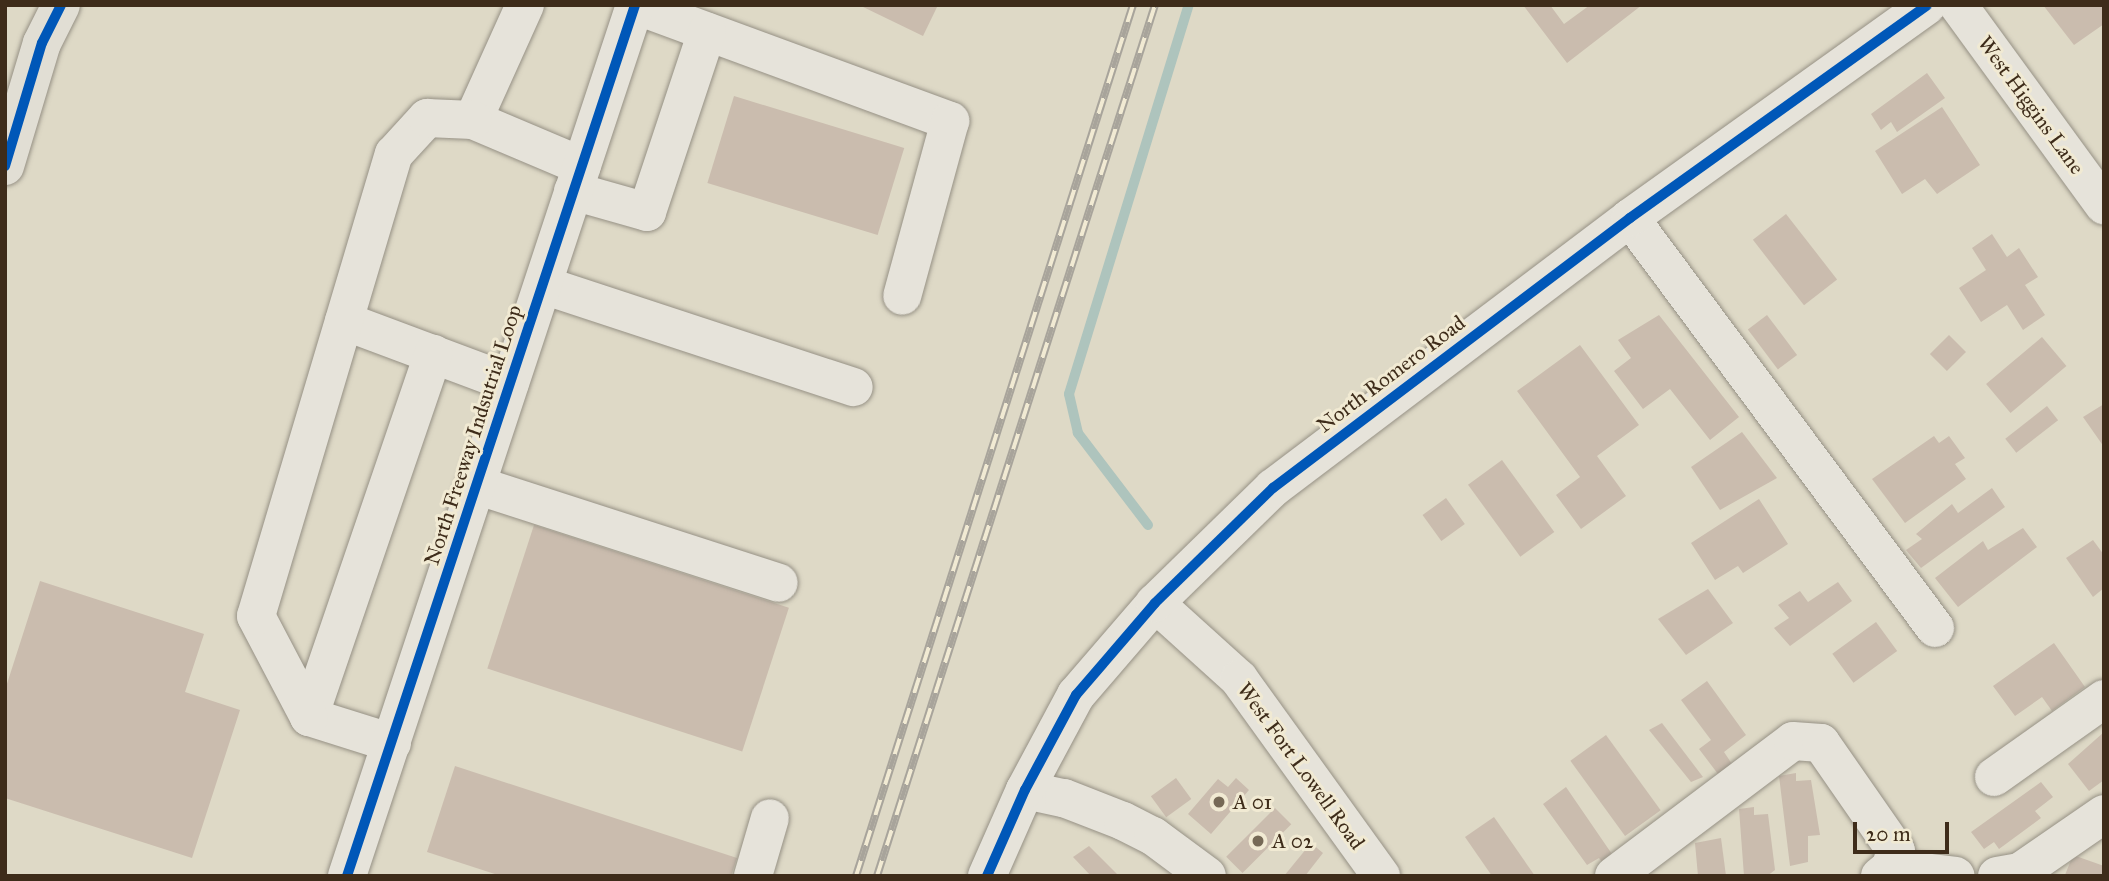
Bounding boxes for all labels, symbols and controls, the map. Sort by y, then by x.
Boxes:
street label: West Higgins Lane [1972,31,2090,179]
street label: North Freeway Indsutrial Loop [419,302,527,568]
street label: North Romero Road [1312,310,1470,438]
street label: West Fort Lowell Road [1232,678,1370,854]
place label: A 01 [1233,789,1272,815]
marker: A 01 [1211,794,1227,810]
scale bar [1857,808,1953,852]
text: 20 m [1866,821,1911,847]
place label: A 02 [1272,828,1313,854]
marker: A 02 [1250,833,1266,849]

